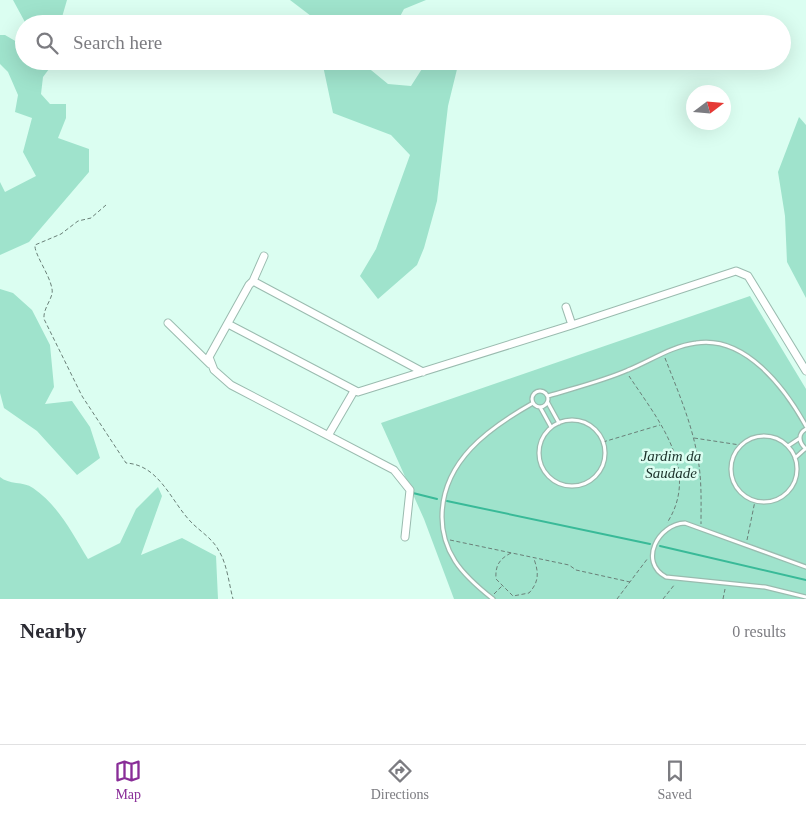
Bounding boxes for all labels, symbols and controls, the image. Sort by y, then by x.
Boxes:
search box [15,15,791,70]
icon: search [33,29,61,57]
text: Search here [73,32,162,53]
north arrow [686,85,731,130]
park label: Jardim da Saudade [641,448,701,481]
text: Nearby [20,619,87,643]
text: 0 results [732,623,786,640]
tab: Map [114,757,142,803]
tab: Directions [371,757,429,803]
tab: Saved [658,757,692,803]

